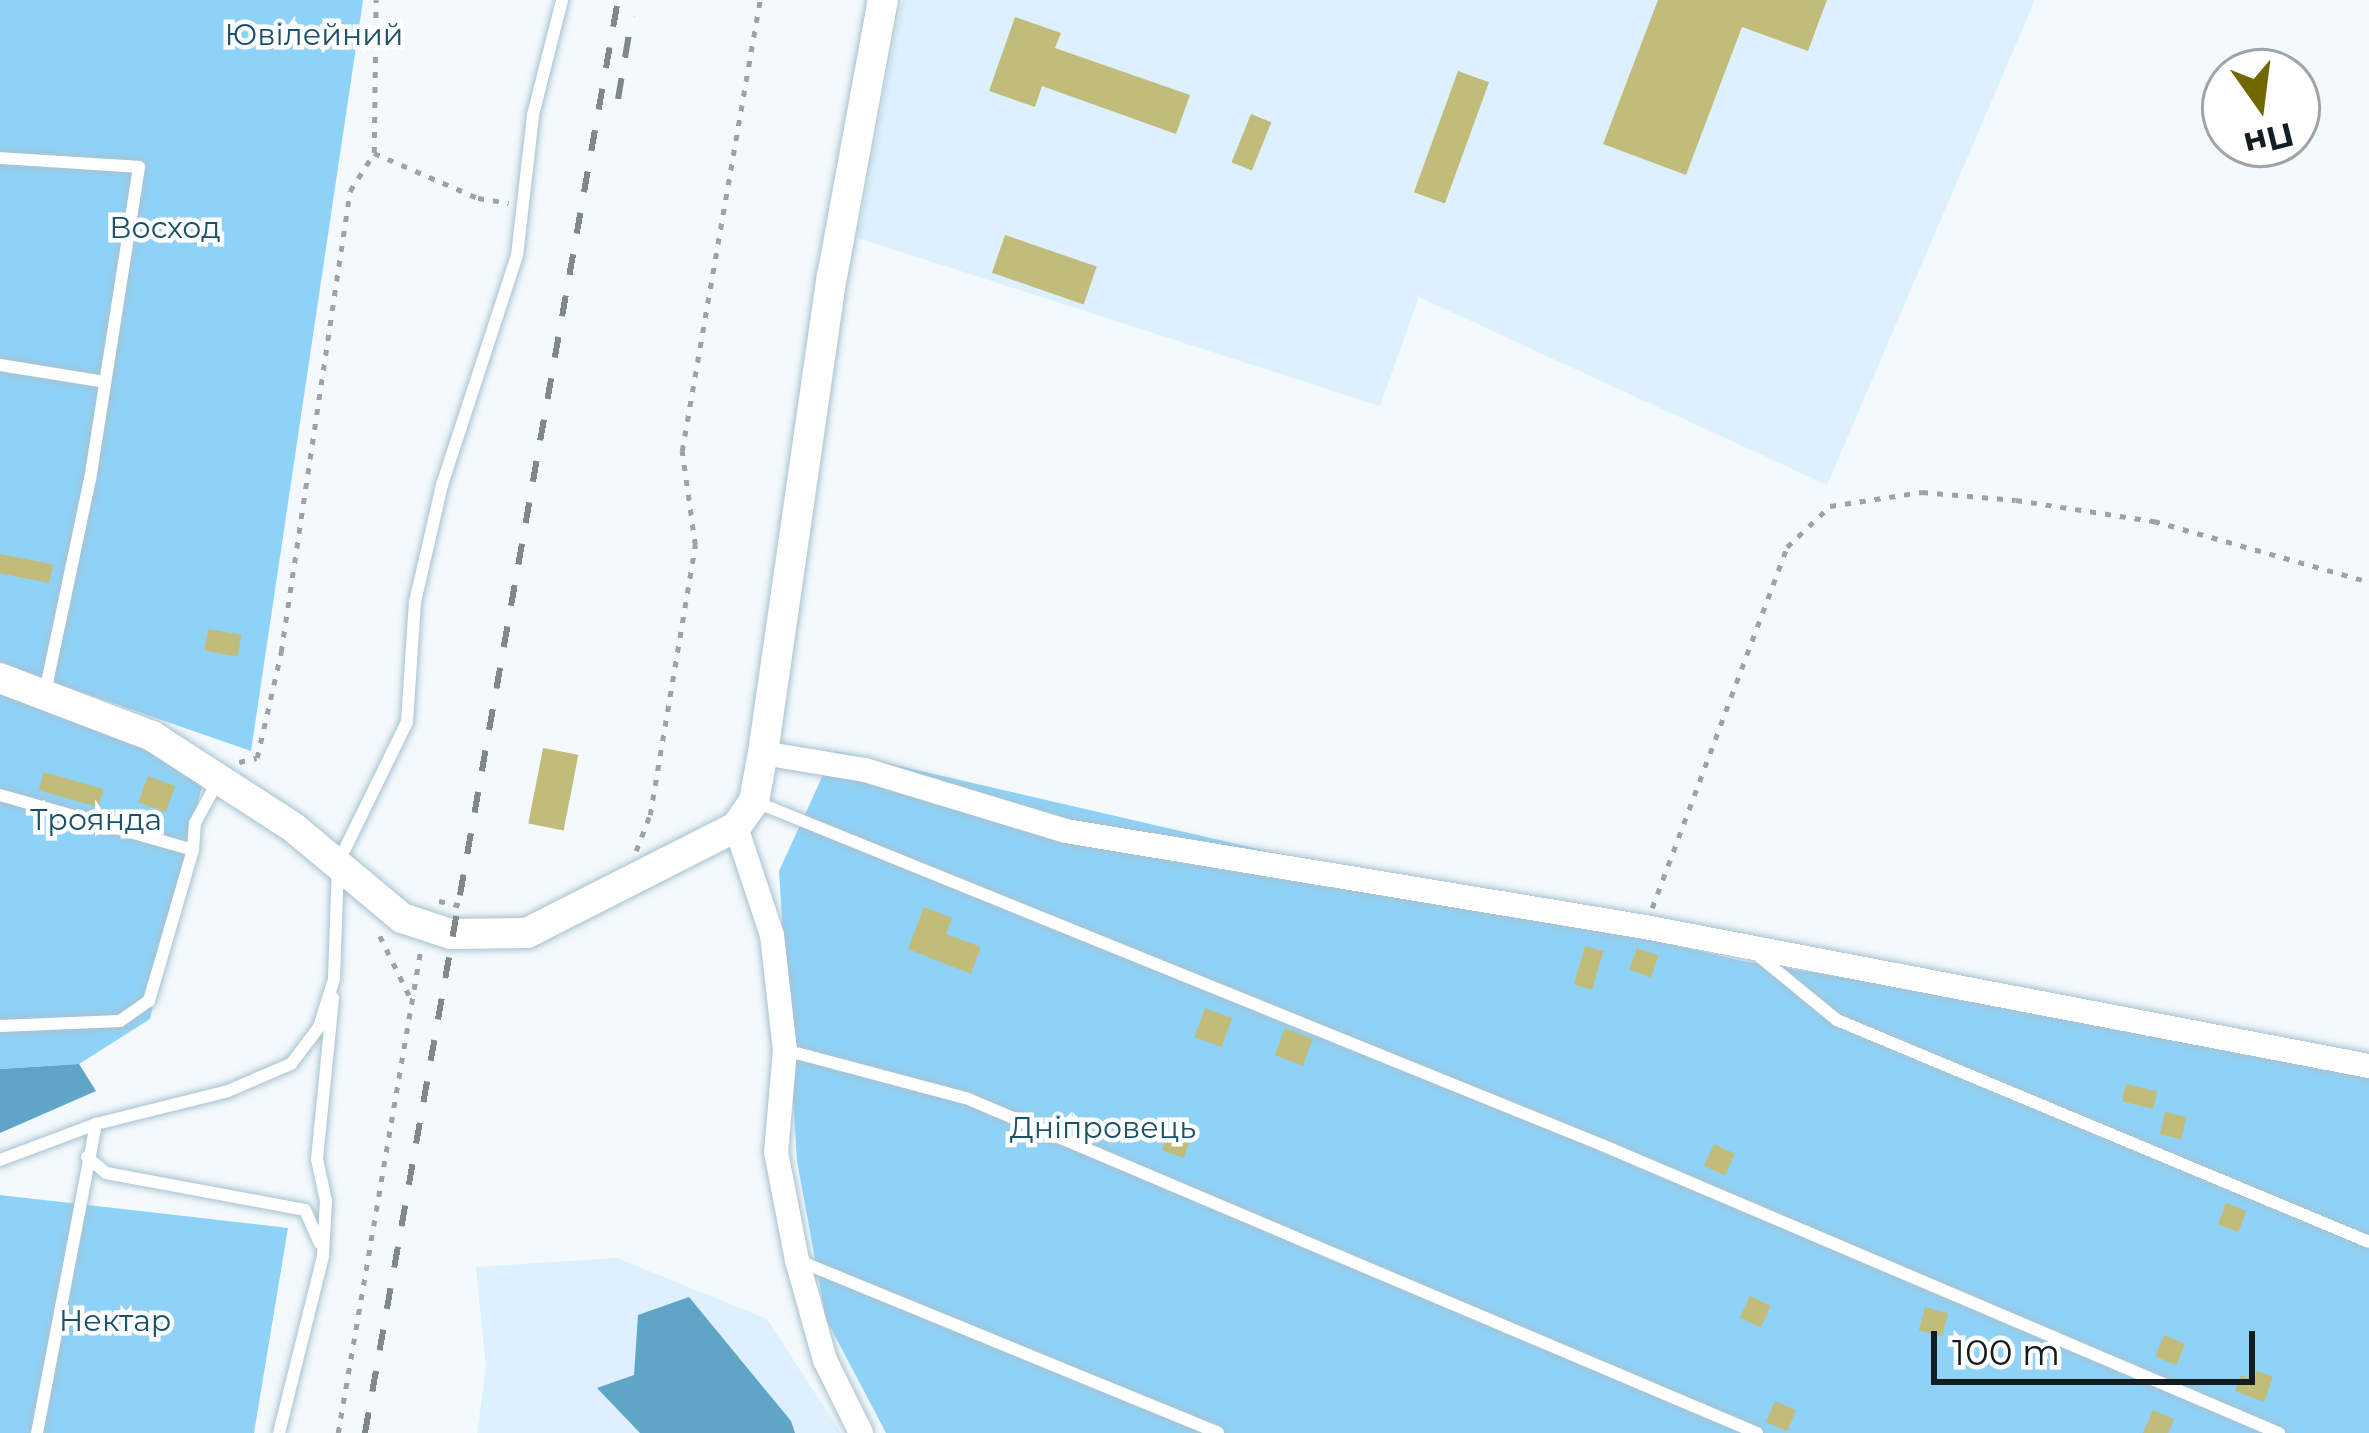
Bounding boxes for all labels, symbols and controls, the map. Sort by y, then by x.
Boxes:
park label: Ювілейний [225,17,403,53]
north arrow [2201,48,2321,168]
text: Пн [2240,115,2298,165]
park label: Восход [109,210,221,246]
park label: Троянда [30,802,162,838]
park label: Дніпровець [1010,1110,1196,1146]
park label: Нектар [59,1303,171,1339]
scale bar [1937,1307,2261,1381]
text: 100 m [1952,1330,2060,1374]

